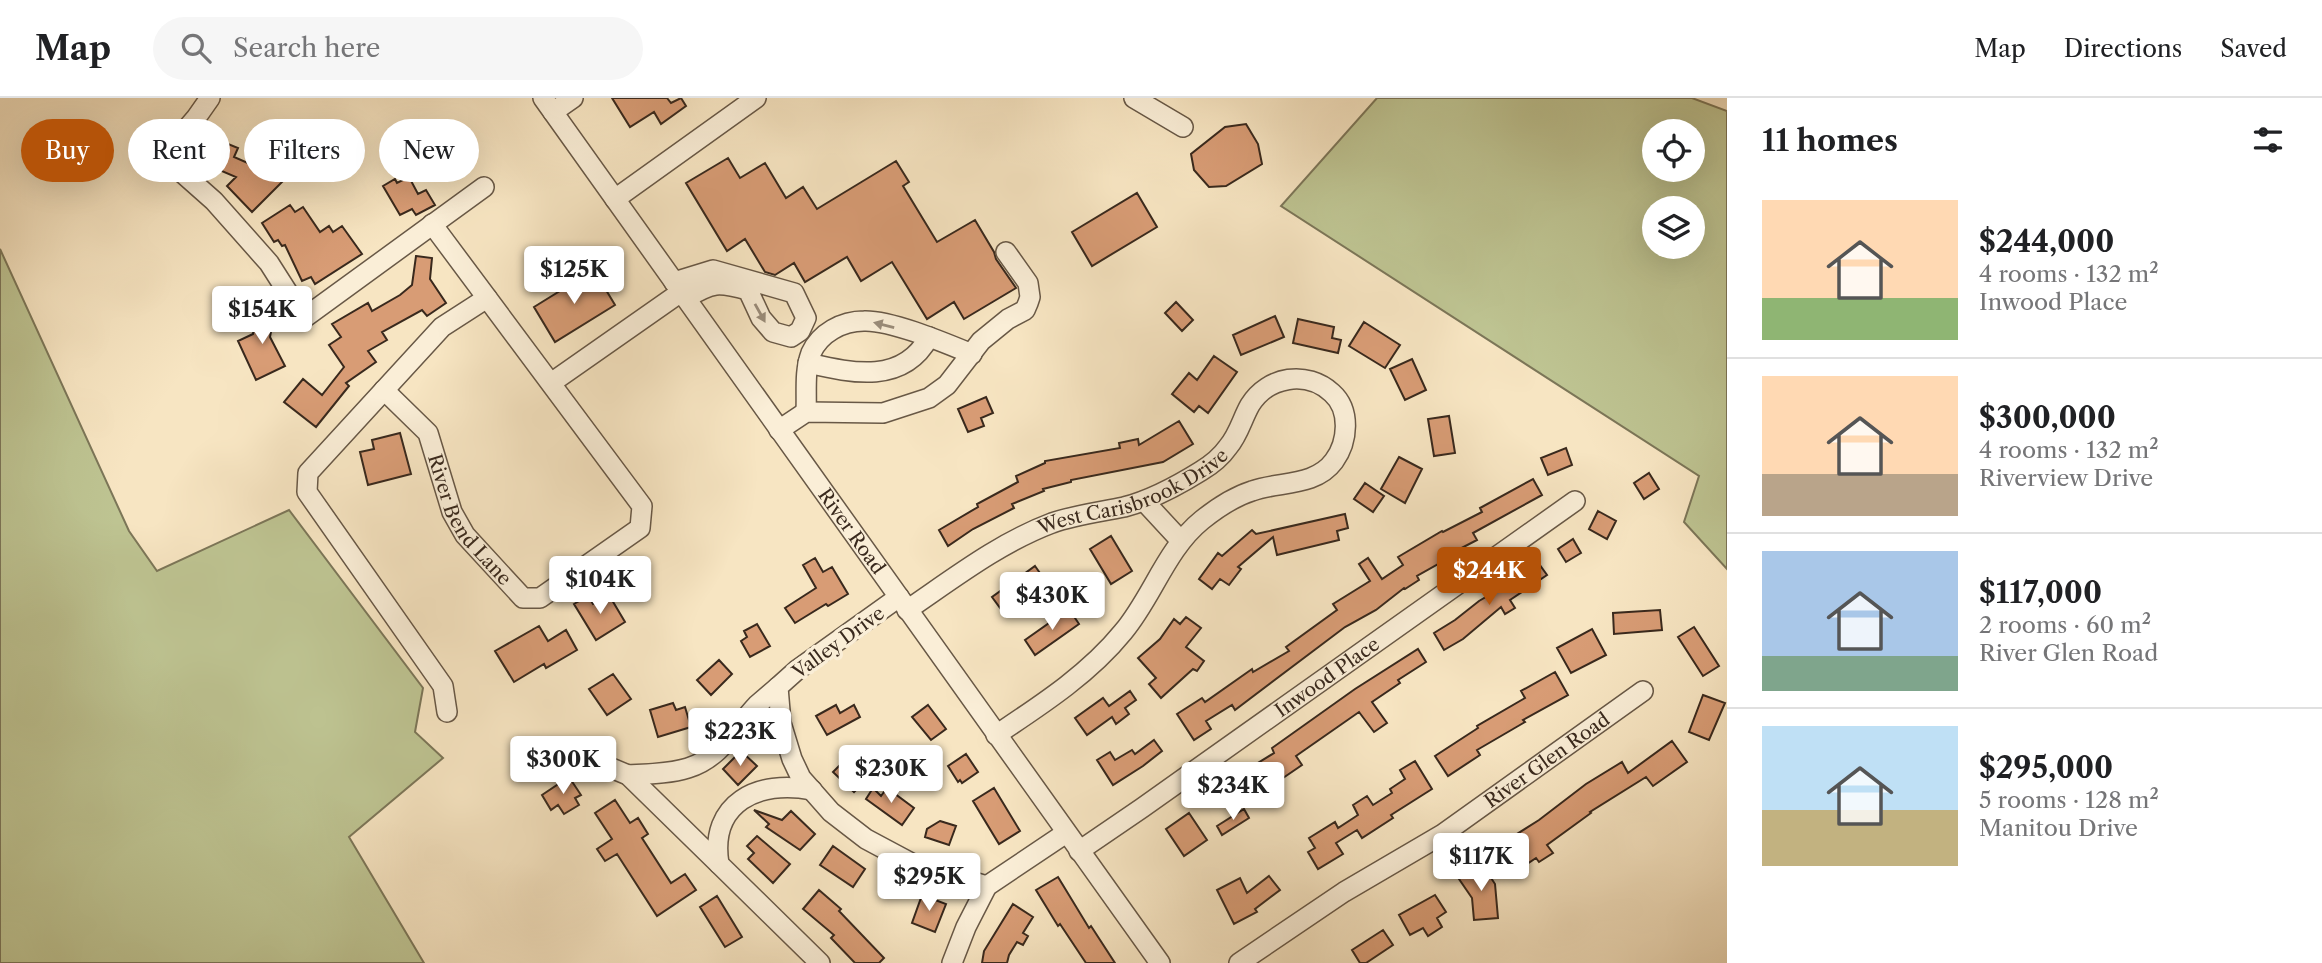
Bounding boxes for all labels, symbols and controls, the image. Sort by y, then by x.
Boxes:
search box [153,17,643,80]
text: Map [35,28,111,69]
icon: search [177,29,215,67]
text: Search here [233,32,380,64]
text: Map [1974,34,2026,63]
text: Directions [2064,34,2182,63]
text: Saved [2220,34,2287,63]
chip: Buy [21,119,114,182]
chip: Rent [128,119,230,182]
chip: Filters [244,119,365,182]
chip: New [379,119,479,182]
map controls [1642,119,1705,259]
button: locate [1642,119,1705,182]
icon: filters [2249,121,2287,159]
text: 11 homes [1762,122,1898,159]
button: layers [1642,196,1705,259]
text: $244,000 [1979,223,2114,260]
icon: home [1818,228,1902,312]
pin: $125K [525,246,623,306]
text: $125K [540,255,608,283]
text: 4 rooms · 132 m² [1979,260,2159,288]
pin: $154K [213,286,311,346]
text: Inwood Place [1979,288,2127,316]
text: $154K [228,295,296,323]
one-way arrow [754,304,766,323]
one-way arrow [873,319,895,330]
text: $300,000 [1979,399,2116,436]
icon: home [1818,404,1902,488]
text: 4 rooms · 132 m² [1979,436,2159,464]
street label: West Carisbrook Drive [1033,444,1233,540]
street label: River Bend Lane [423,451,516,590]
text: Riverview Drive [1979,464,2153,492]
street label: River Road [813,484,890,579]
pin: $244K [1440,547,1538,607]
pin: $104K [551,556,649,616]
text: $244K [1453,556,1525,584]
text: $104K [565,565,635,593]
pin: $430K [1003,573,1101,632]
text: $117,000 [1979,574,2102,611]
icon: home [1818,579,1902,663]
text: $430K [1016,581,1088,609]
street label: Valley Drive [787,601,889,684]
text: 2 rooms · 60 m² [1979,611,2151,639]
street label: Inwood Place [1271,632,1384,722]
text: River Glen Road [1979,639,2158,667]
pin: $223K [691,708,789,768]
street label: River Glen Road [1480,708,1614,813]
text: $223K [704,717,776,745]
pin: $300K [514,736,612,796]
text: $300K [526,745,600,773]
pin: $230K [842,746,940,805]
text: $295,000 [1979,749,2113,786]
text: $230K [855,754,927,782]
icon: home [1818,754,1902,838]
pin: $234K [1184,762,1282,822]
text: $234K [1197,771,1269,799]
text: 5 rooms · 128 m² [1979,786,2159,814]
text: Manitou Drive [1979,814,2138,842]
pin: $117K [1432,834,1530,893]
text: $117K [1449,842,1513,870]
pin: $295K [880,854,978,913]
text: $295K [893,862,965,890]

